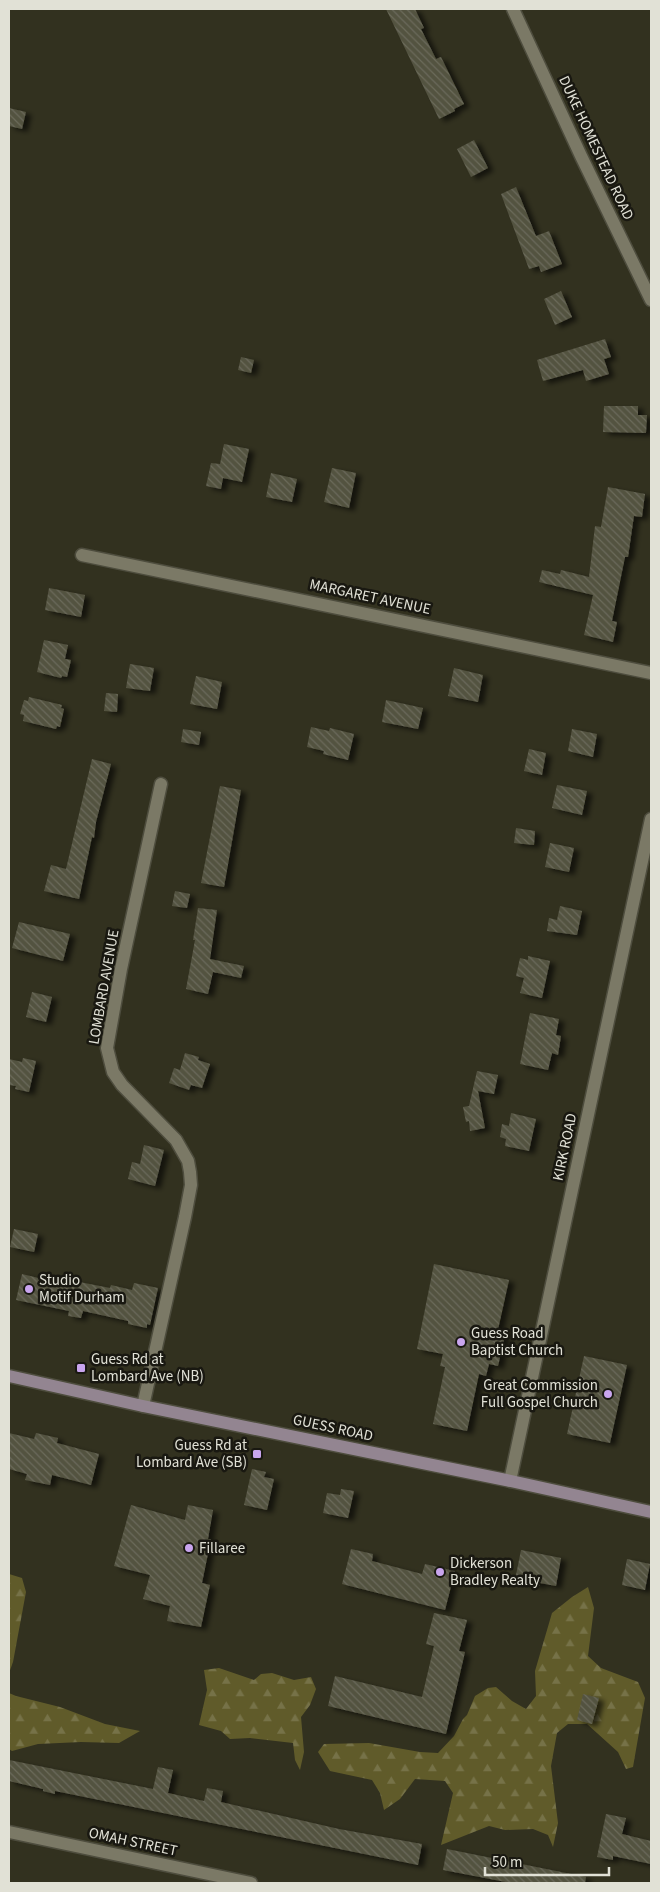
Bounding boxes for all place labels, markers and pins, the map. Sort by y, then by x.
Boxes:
place label: Studio Motif Durham [39,1270,125,1308]
marker: Studio Motif Durham [23,1283,35,1295]
place label: Guess Road Baptist Church [471,1323,563,1361]
marker: Guess Road Baptist Church [455,1336,467,1348]
place label: Guess Rd at Lombard Ave (NB) [91,1349,204,1387]
marker: Guess Rd at Lombard Ave (NB) [75,1362,87,1374]
place label: Great Commission Full Gospel Church [481,1375,598,1413]
marker: Great Commission Full Gospel Church [602,1388,614,1400]
place label: Guess Rd at Lombard Ave (SB) [136,1435,247,1473]
marker: Guess Rd at Lombard Ave (SB) [251,1448,263,1460]
place label: Fillaree [199,1538,245,1559]
marker: Fillaree [183,1542,195,1554]
place label: Dickerson Bradley Realty [450,1553,540,1591]
marker: Dickerson Bradley Realty [434,1566,446,1578]

